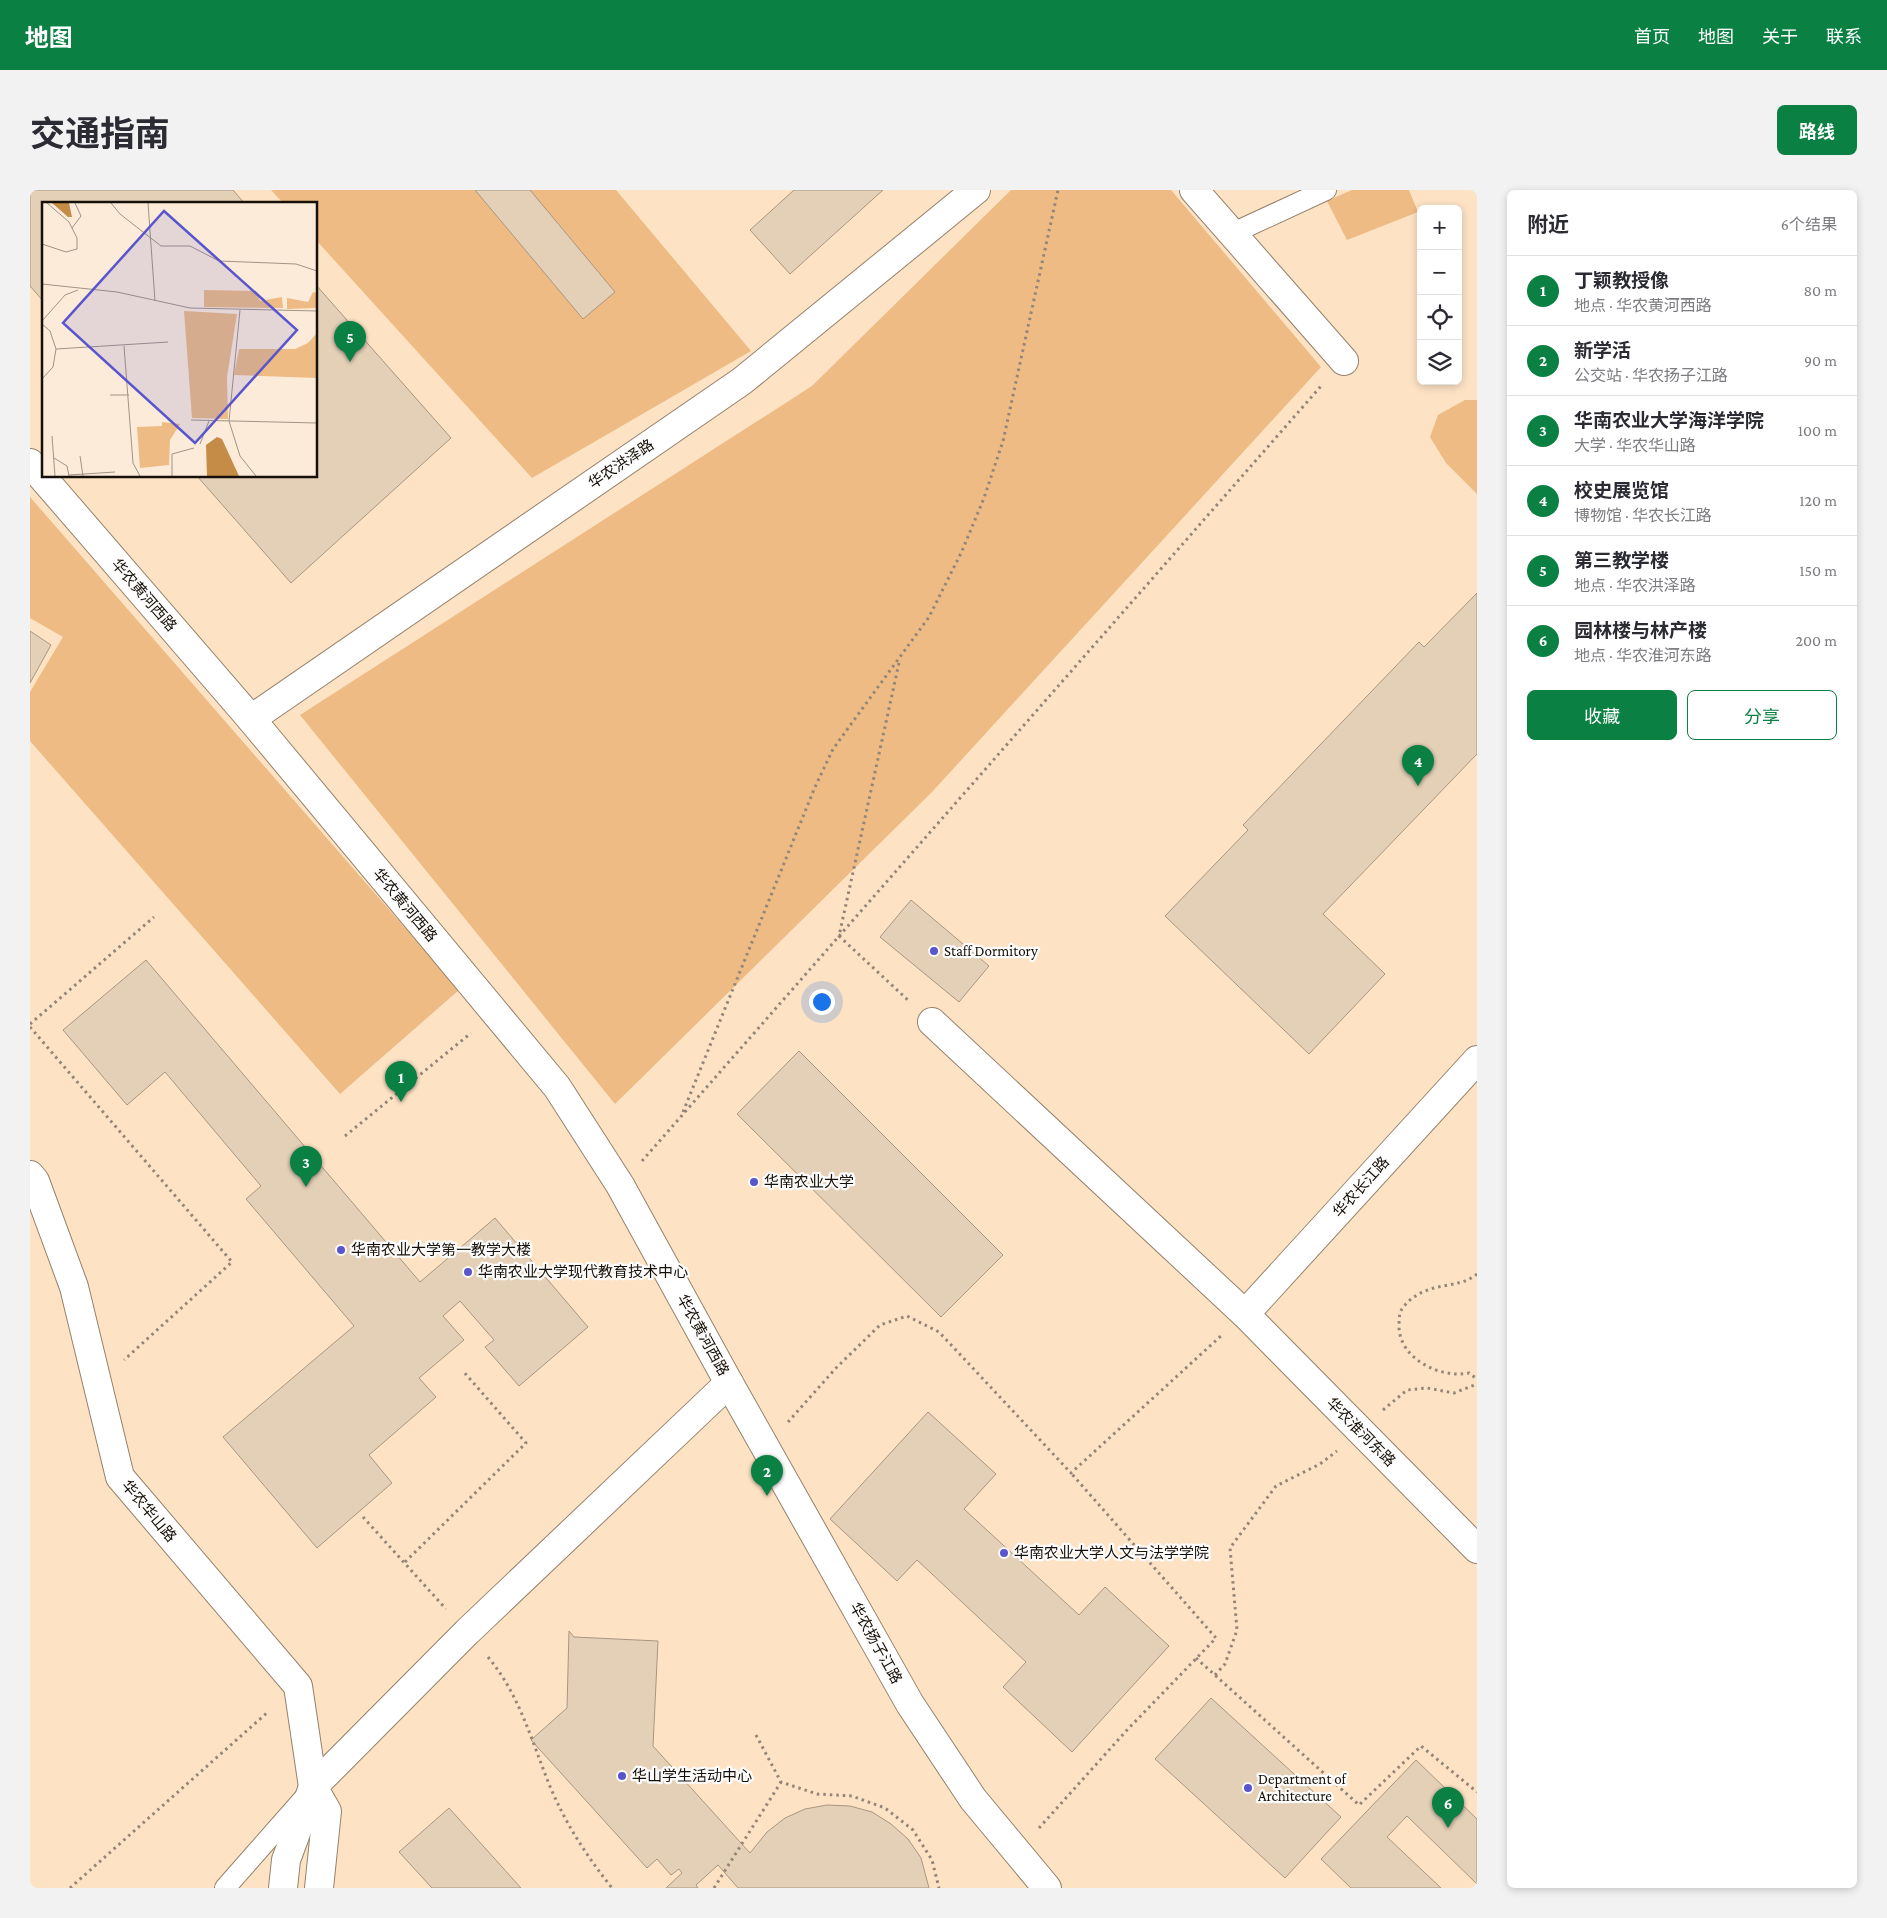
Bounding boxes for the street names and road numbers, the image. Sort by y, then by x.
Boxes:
street label: 华农洪泽路 [585,436,657,492]
street label: 华农黄河西路 [108,555,180,634]
street label: 华农黄河西路 [370,865,441,945]
street label: 华农长江路 [1329,1153,1392,1220]
street label: 华农黄河西路 [674,1291,733,1378]
street label: 华农淮河东路 [1324,1394,1399,1469]
street label: 华农华山路 [119,1476,180,1545]
street label: 华农扬子江路 [847,1599,906,1686]

